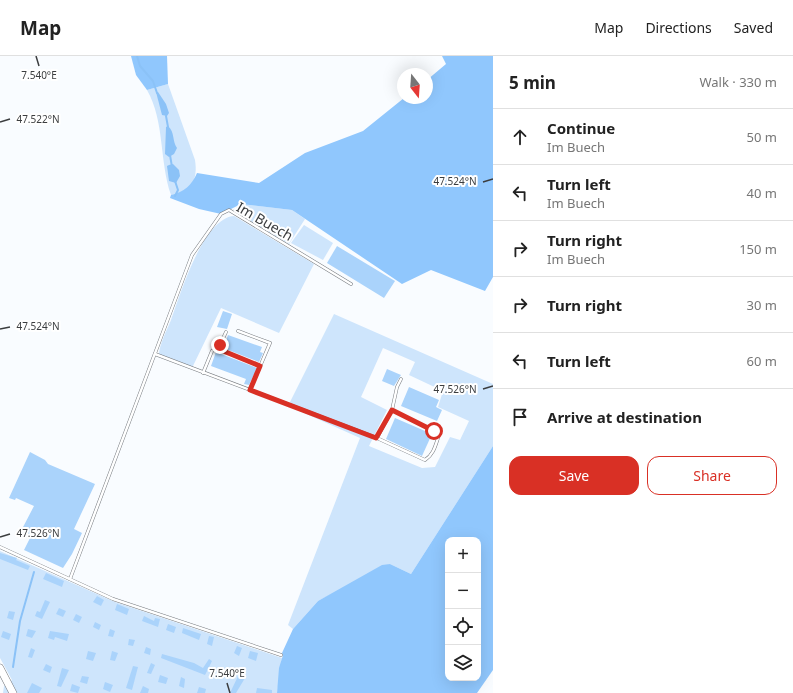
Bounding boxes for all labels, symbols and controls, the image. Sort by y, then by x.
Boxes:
text: Map [20,15,61,41]
text: Map [594,18,623,37]
text: Directions [645,18,712,37]
text: Saved [734,18,773,37]
text: 7.540°E [21,68,57,82]
north arrow [397,68,433,104]
text: 5 min [509,71,556,94]
text: Walk · 330 m [699,73,777,91]
text: 47.522°N [16,112,60,126]
text: Continue [547,118,615,138]
icon: ahead [509,126,531,148]
text: 50 m [747,128,777,146]
text: Im Buech [547,138,605,156]
text: 47.524°N [433,174,477,188]
text: Turn left [547,174,611,194]
icon: left [509,182,531,204]
text: 40 m [747,184,777,202]
text: Im Buech [547,194,605,212]
street label: Im Buech [233,197,297,245]
text: Turn right [547,230,622,250]
icon: right [509,238,531,260]
text: 150 m [739,240,777,258]
text: Im Buech [547,250,605,268]
icon: right [509,294,531,316]
text: Turn right [547,295,622,315]
text: 30 m [747,296,777,314]
text: 47.524°N [16,319,60,333]
route end [211,336,229,354]
icon: left [509,350,531,372]
text: Turn left [547,351,611,371]
text: 60 m [747,352,777,370]
text: 47.526°N [433,382,477,396]
icon: arrive [509,406,531,428]
text: Arrive at destination [547,407,702,427]
route start [425,422,443,440]
button: Save [509,456,639,495]
button: Share [647,456,777,495]
text: 47.526°N [16,526,60,540]
map controls [445,537,481,681]
button: + [445,537,481,573]
button: − [445,573,481,609]
button: locate [445,609,481,645]
button: layers [445,645,481,681]
text: 7.540°E [209,666,245,680]

